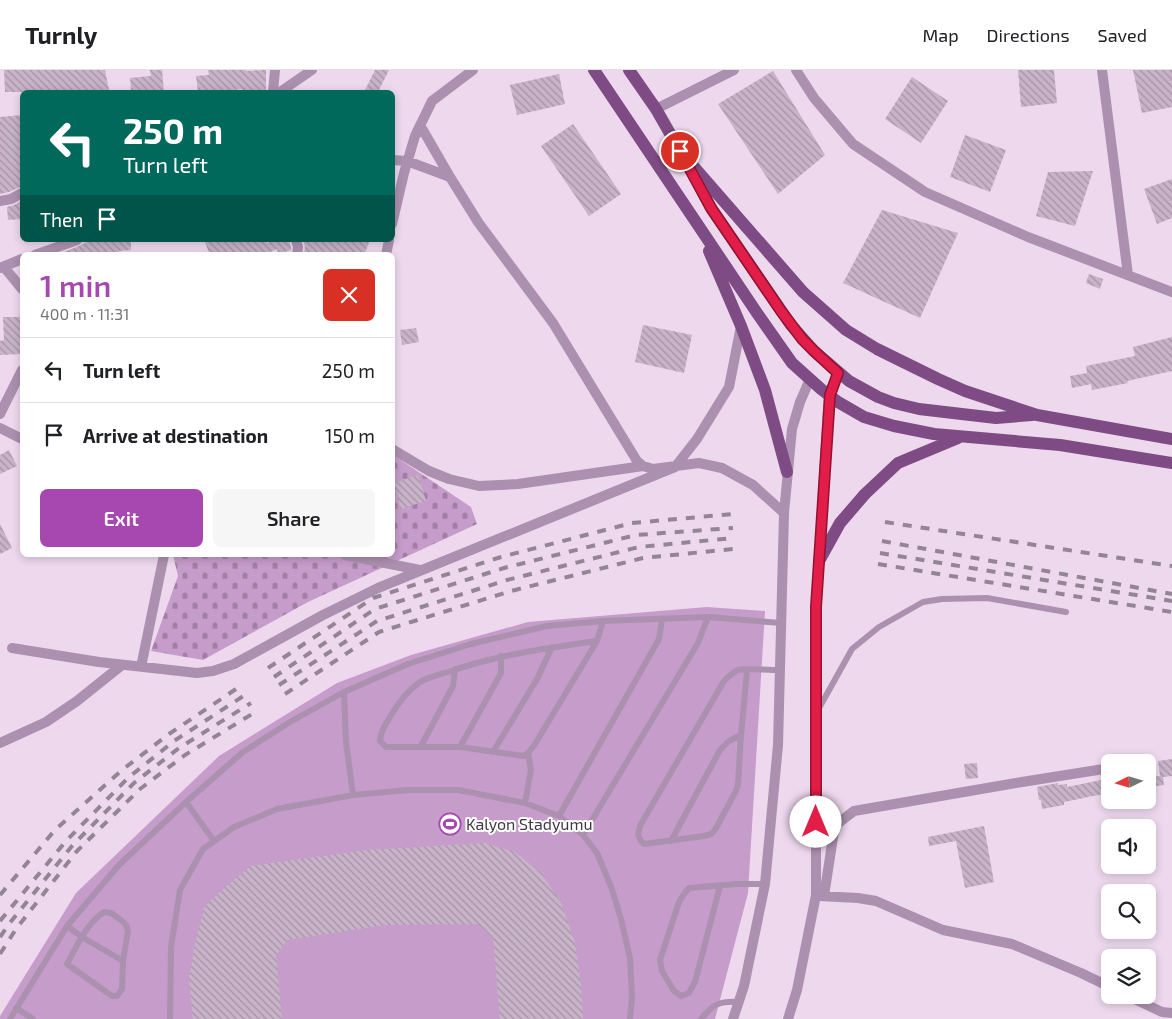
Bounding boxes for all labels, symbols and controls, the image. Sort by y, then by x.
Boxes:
text: Turnly [25,20,97,49]
text: Map [922,24,959,46]
text: Directions [987,24,1070,46]
text: Saved [1098,24,1147,46]
text: 250 m [123,109,223,151]
icon: left [40,110,105,175]
pin [659,130,701,172]
icon: arrive [666,137,694,165]
text: Turn left [123,151,208,177]
icon: arrive [93,205,121,233]
text: Then [40,208,83,231]
text: 1 min [40,267,111,303]
button: close [323,269,375,321]
text: 400 m · 11:31 [40,304,129,323]
icon: left [40,356,68,384]
text: Turn left [83,359,160,382]
text: 250 m [322,359,375,382]
icon: arrive [40,421,68,449]
text: Arrive at destination [83,424,268,447]
text: 150 m [325,424,375,447]
button: Exit [40,489,203,547]
button: Share [213,489,375,547]
north arrow [1101,754,1156,809]
map controls [1101,754,1156,1004]
position arrow [789,795,841,847]
sports icon: Kalyon Stadyumu [438,812,462,836]
place label: Kalyon Stadyumu [466,814,593,833]
button: sound [1101,819,1156,874]
button: search [1101,884,1156,939]
button: layers [1101,949,1156,1004]

